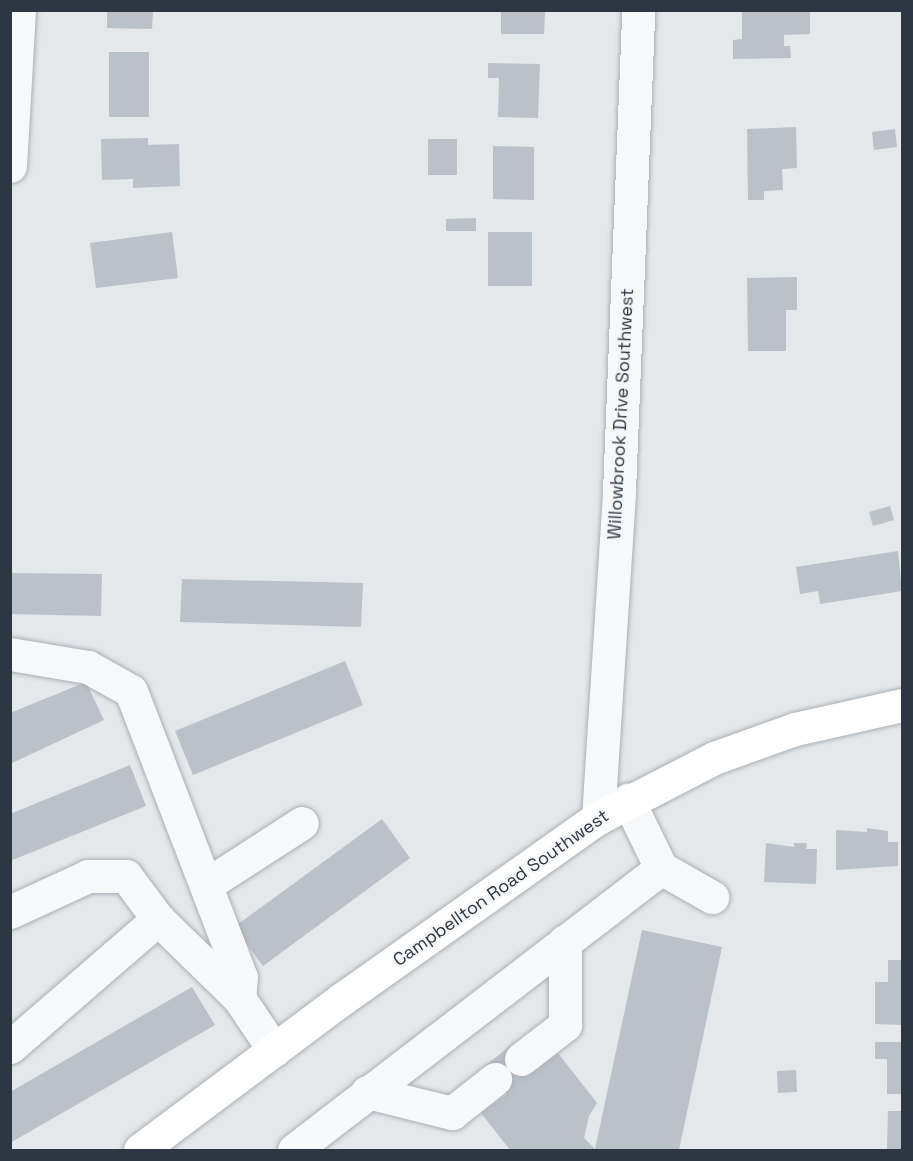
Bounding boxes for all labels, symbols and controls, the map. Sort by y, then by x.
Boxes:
street label: Willowbrook Drive Southwest [604,288,638,540]
street label: Campbellton Road Southwest [389,805,613,971]

